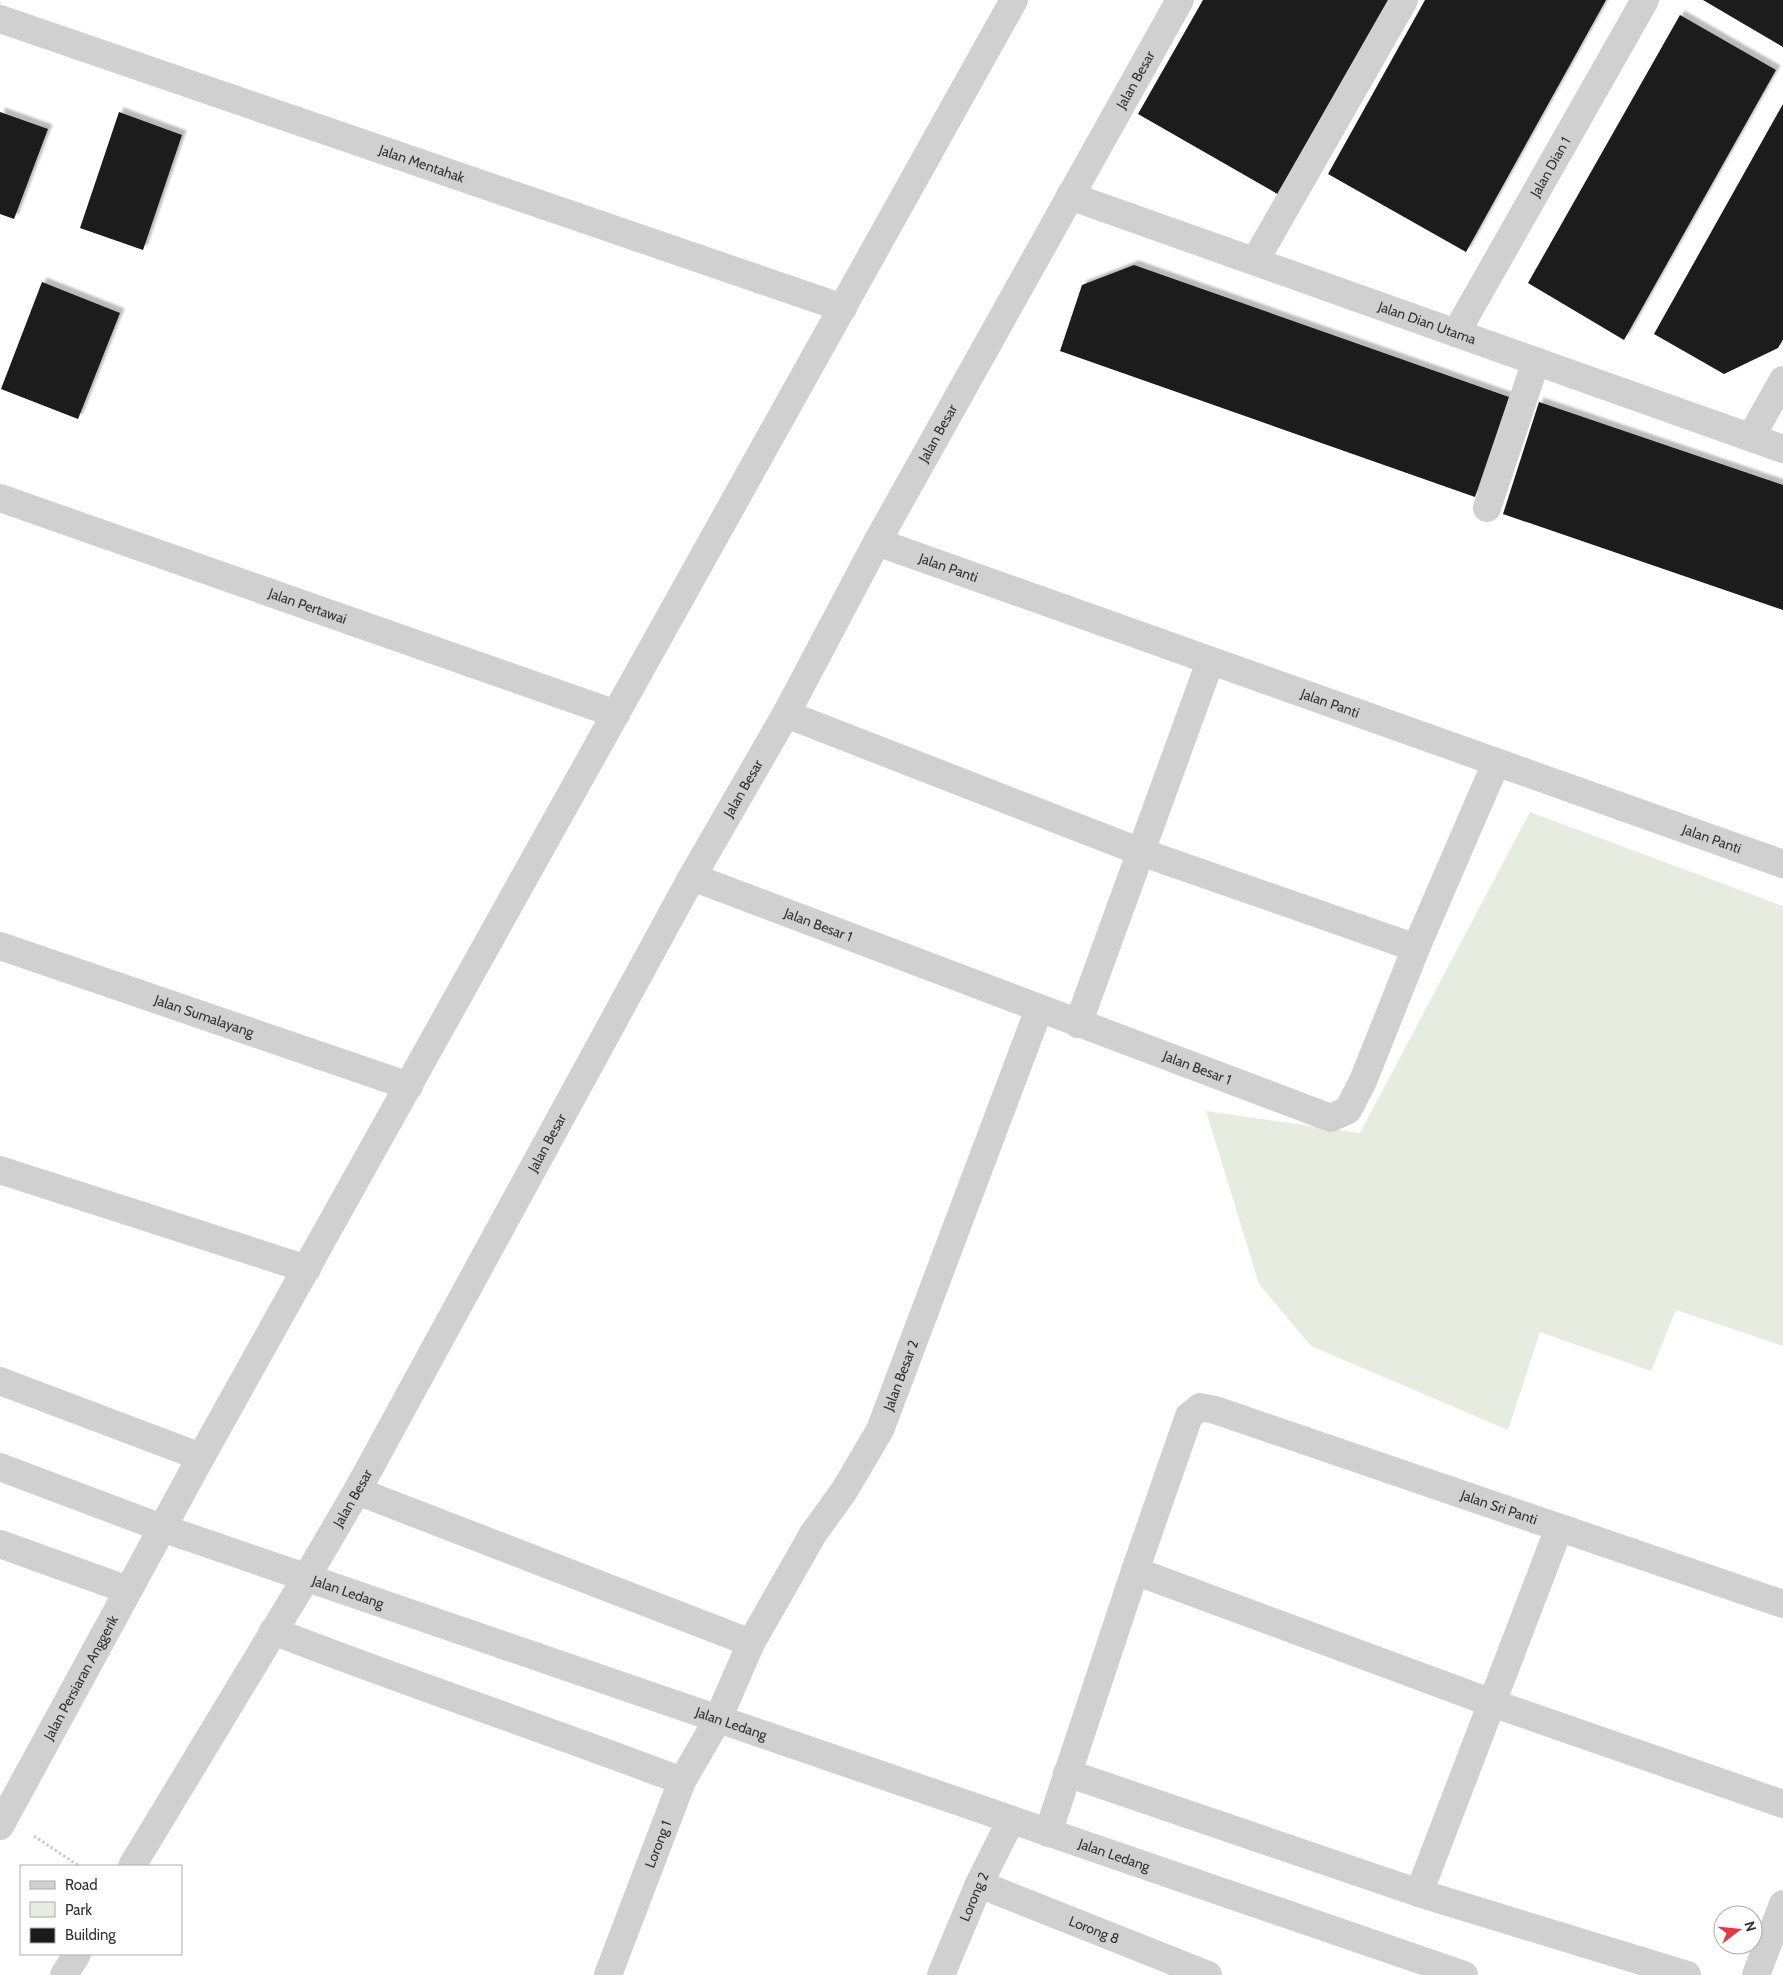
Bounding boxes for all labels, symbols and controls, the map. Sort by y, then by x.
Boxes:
street label: Jalan Besar [1111,47,1159,113]
street label: Jalan Dian 1 [1526,134,1575,201]
street label: Jalan Mentahak [376,140,468,187]
street label: Jalan Dian Utama [1375,297,1479,348]
street label: Jalan Besar [914,401,961,466]
street label: Jalan Panti [916,548,980,586]
street label: Jalan Pertawai [265,584,349,628]
street label: Jalan Panti [1297,684,1362,722]
street label: Jalan Besar [719,756,767,821]
street label: Jalan Panti [1679,820,1744,857]
street label: Jalan Besar 1 [781,903,855,946]
street label: Jalan Sumalayang [151,990,257,1042]
street label: Jalan Besar 1 [1160,1046,1234,1089]
street label: Jalan Besar [523,1110,570,1176]
street label: Jalan Besar 2 [879,1337,922,1414]
street label: Jalan Besar [328,1466,376,1531]
street label: Jalan Sri Panti [1458,1485,1540,1528]
street label: Jalan Ledang [309,1571,387,1613]
street label: Jalan Persiaran Anggerik [39,1611,122,1744]
street label: Jalan Ledang [692,1702,770,1744]
street label: Lorong 1 [641,1818,675,1870]
street label: Jalan Ledang [1075,1834,1153,1876]
legend [20,1865,182,1955]
street label: Lorong 2 [955,1869,993,1924]
text: Road [65,1876,98,1894]
text: Park [65,1901,92,1919]
north arrow [1713,1905,1763,1955]
street label: Lorong 8 [1066,1912,1122,1948]
text: N [1740,1919,1761,1934]
text: Building [65,1926,116,1944]

